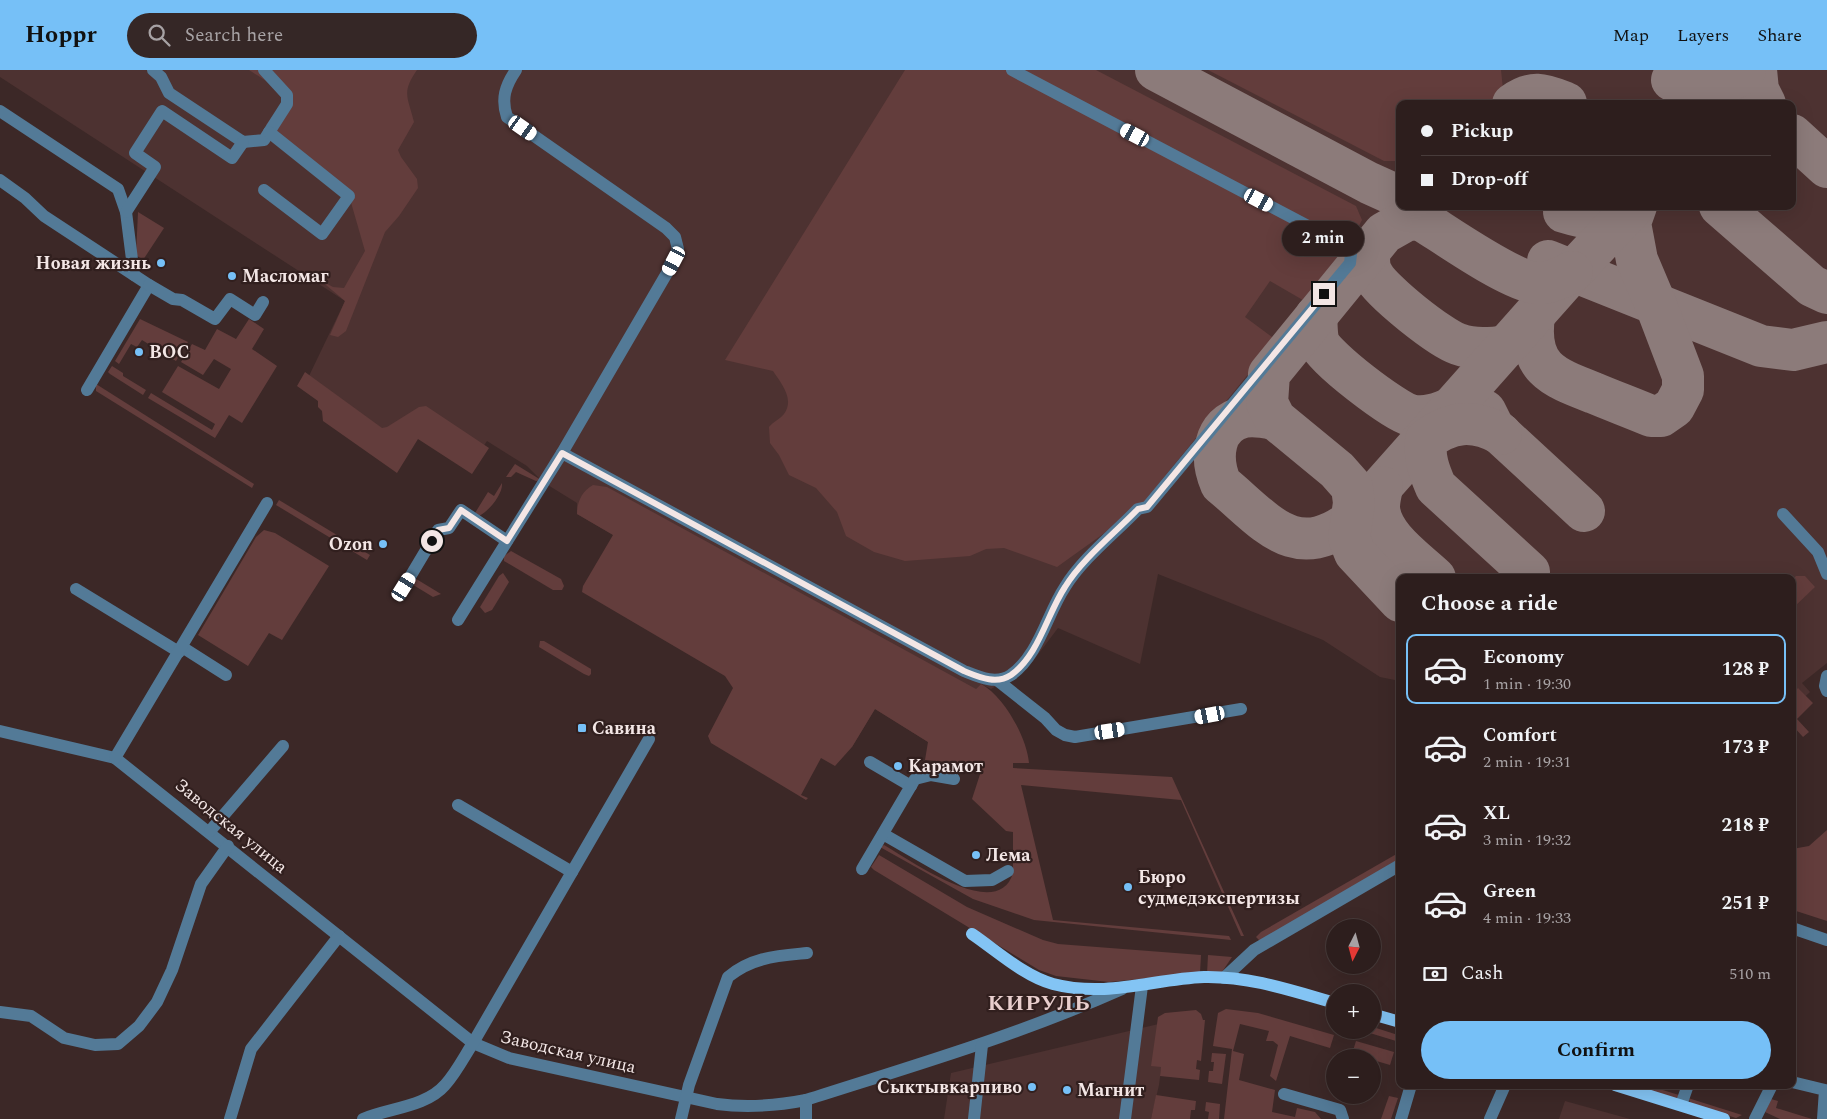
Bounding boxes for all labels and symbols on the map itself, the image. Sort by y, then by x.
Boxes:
car [506,113,539,143]
car [1118,121,1151,149]
car [1242,186,1275,214]
callout: 2 min [1283,222,1365,256]
car [660,244,687,278]
place label: Новая жизнь [36,250,151,277]
marker: Новая жизнь [155,257,167,269]
place label: Масломаг [242,263,329,290]
marker: Масломаг [226,270,238,282]
route end [1313,283,1335,305]
place label: ВОС [149,339,190,366]
marker: ВОС [133,346,145,358]
route start [421,530,443,552]
place label: Ozon [329,531,373,558]
marker: Ozon [377,538,389,550]
car [389,570,418,604]
car [1193,705,1226,725]
place label: Савина [592,715,657,742]
car [1094,721,1125,741]
marker: Савина [576,722,588,734]
place label: Карамот [908,753,983,780]
marker: Карамот [892,760,904,772]
street label: Заводская улица [169,772,294,880]
place label: Лема [986,842,1031,869]
marker: Лема [970,849,982,861]
place label: Бюро судмедэкспертизы [1138,864,1300,912]
marker: Бюро судмедэкспертизы [1122,881,1134,893]
north arrow [1326,919,1381,974]
district label: КИРУЛЬ [988,987,1090,1020]
street label: Заводская улица [497,1023,639,1081]
place label: Сыктывкарпиво [877,1074,1022,1101]
place label: Магнит [1077,1077,1144,1104]
marker: Сыктывкарпиво [1026,1081,1038,1093]
marker: Магнит [1061,1084,1073,1096]

